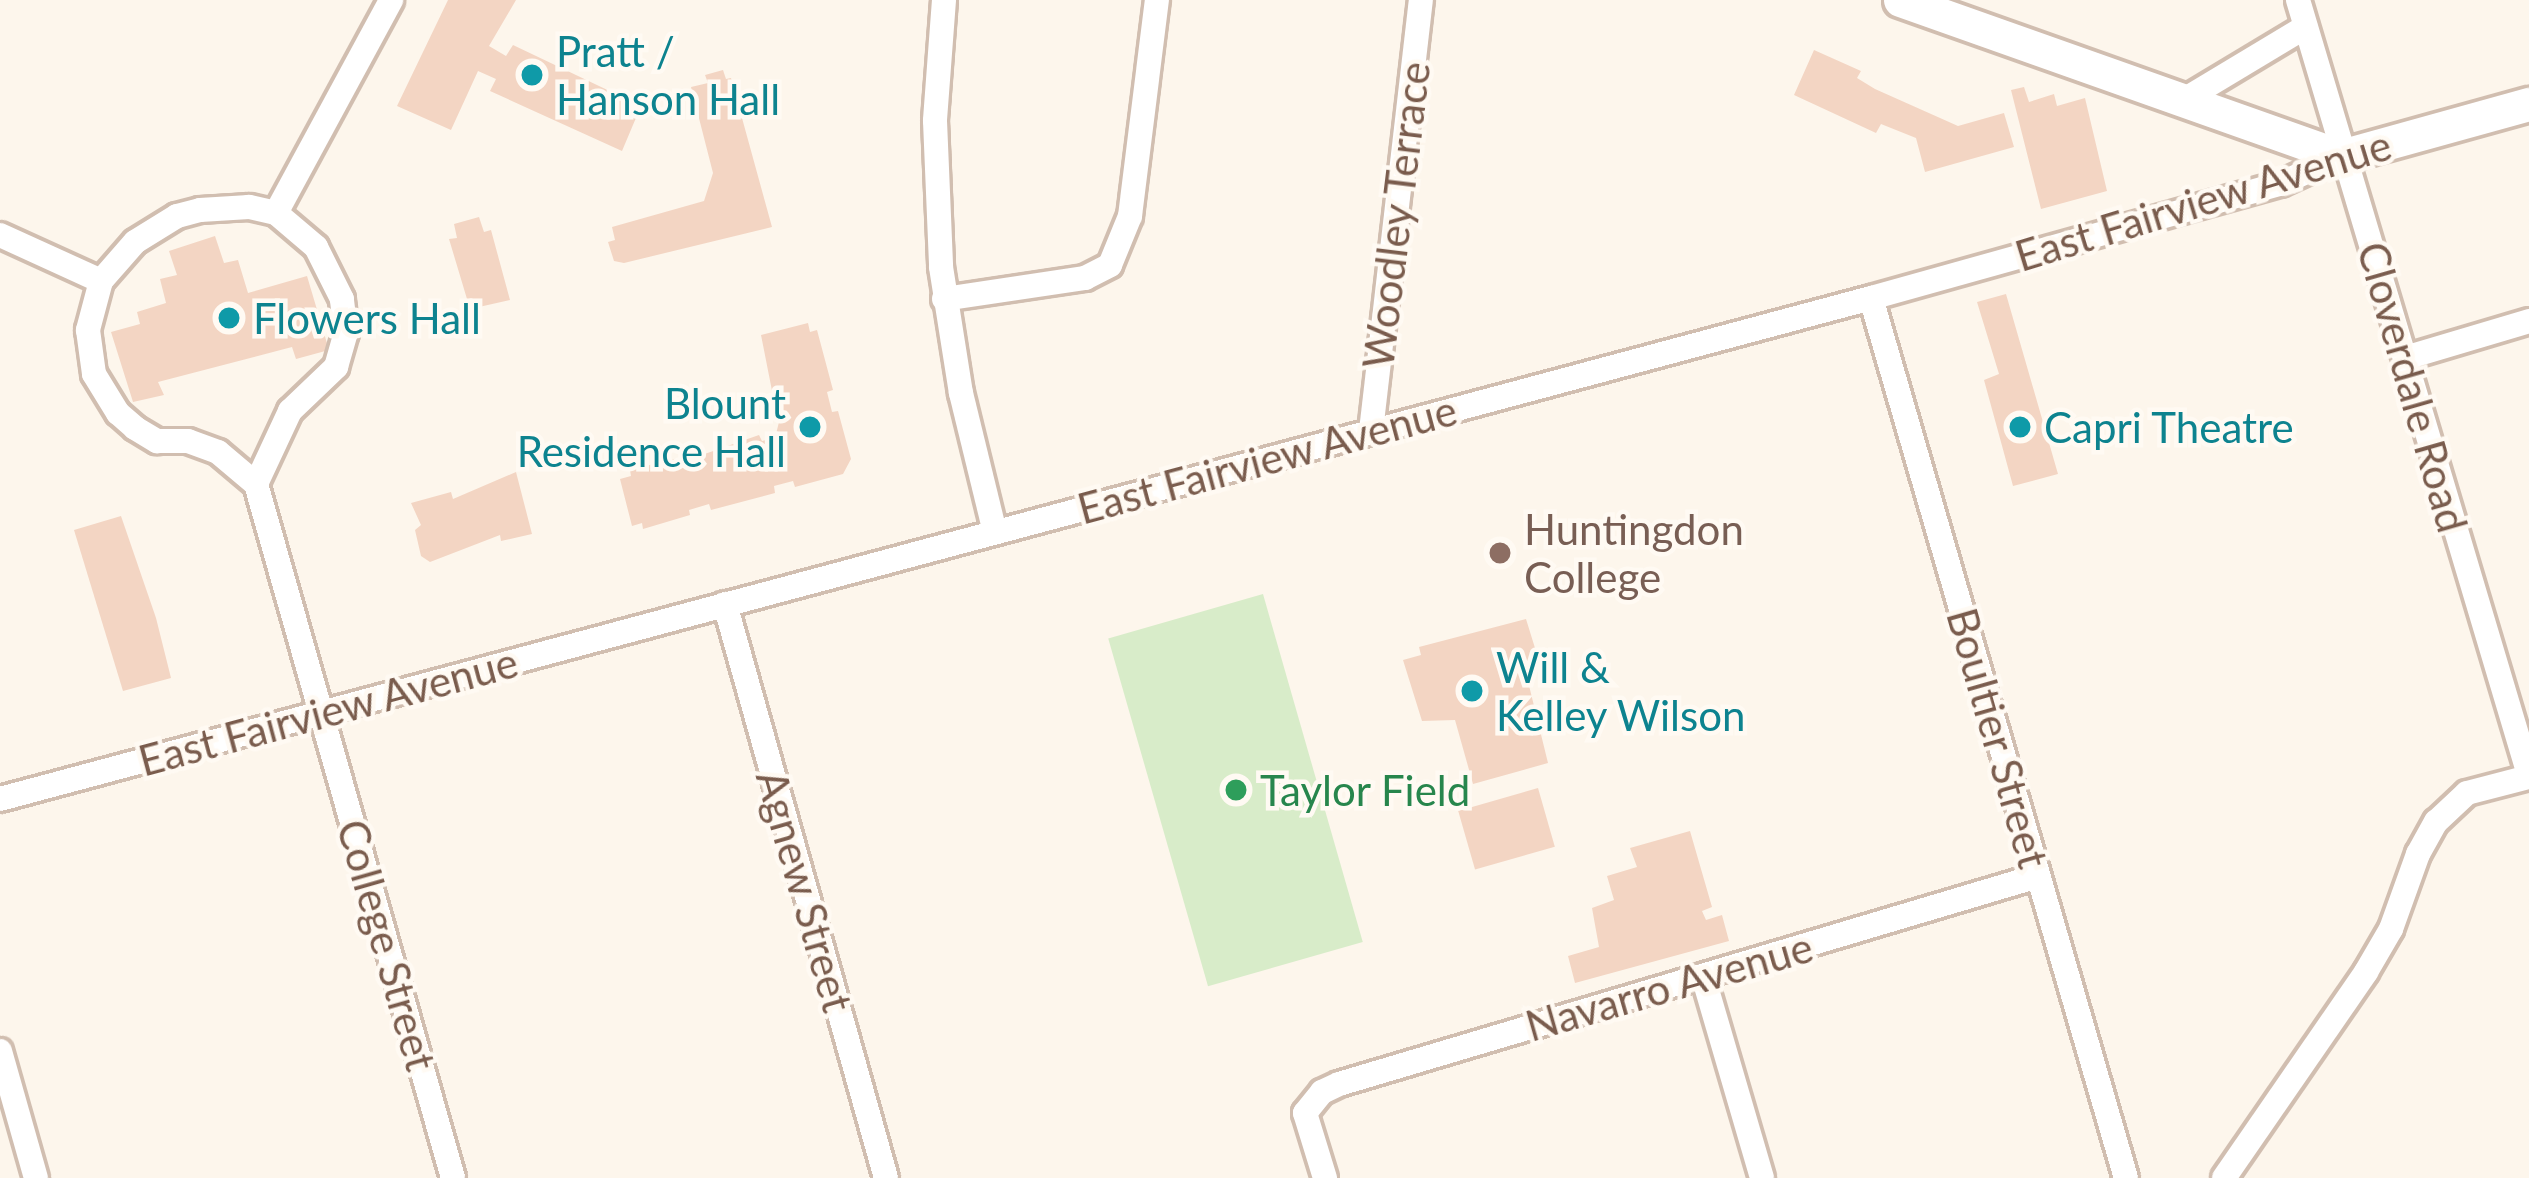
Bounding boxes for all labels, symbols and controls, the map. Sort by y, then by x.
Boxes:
place label: Pratt / Hanson Hall [556,26,780,124]
street label: Woodley Terrace [1352,58,1440,372]
marker: Pratt / Hanson Hall [519,62,545,88]
street label: East Fairview Avenue [2008,119,2398,281]
street label: Cloverdale Road [2348,236,2478,538]
place label: Flowers Hall [253,293,481,343]
marker: Flowers Hall [216,305,242,331]
place label: Blount Residence Hall [517,378,786,476]
street label: East Fairview Avenue [1071,384,1463,534]
place label: Capri Theatre [2044,402,2295,452]
marker: Blount Residence Hall [797,414,823,440]
marker: Capri Theatre [2007,414,2033,440]
place label: Huntingdon College [1524,504,1744,602]
marker: Huntingdon College [1487,540,1513,566]
street label: Boultier Street [1937,602,2059,874]
street label: East Fairview Avenue [132,636,524,786]
place label: Will & Kelley Wilson [1496,642,1747,740]
marker: Will & Kelley Wilson [1459,678,1485,704]
street label: Agnew Street [746,764,864,1018]
place label: Taylor Field [1260,765,1471,815]
marker: Taylor Field [1223,777,1249,803]
street label: College Street [327,814,447,1076]
street label: Navarro Avenue [1519,921,1819,1051]

